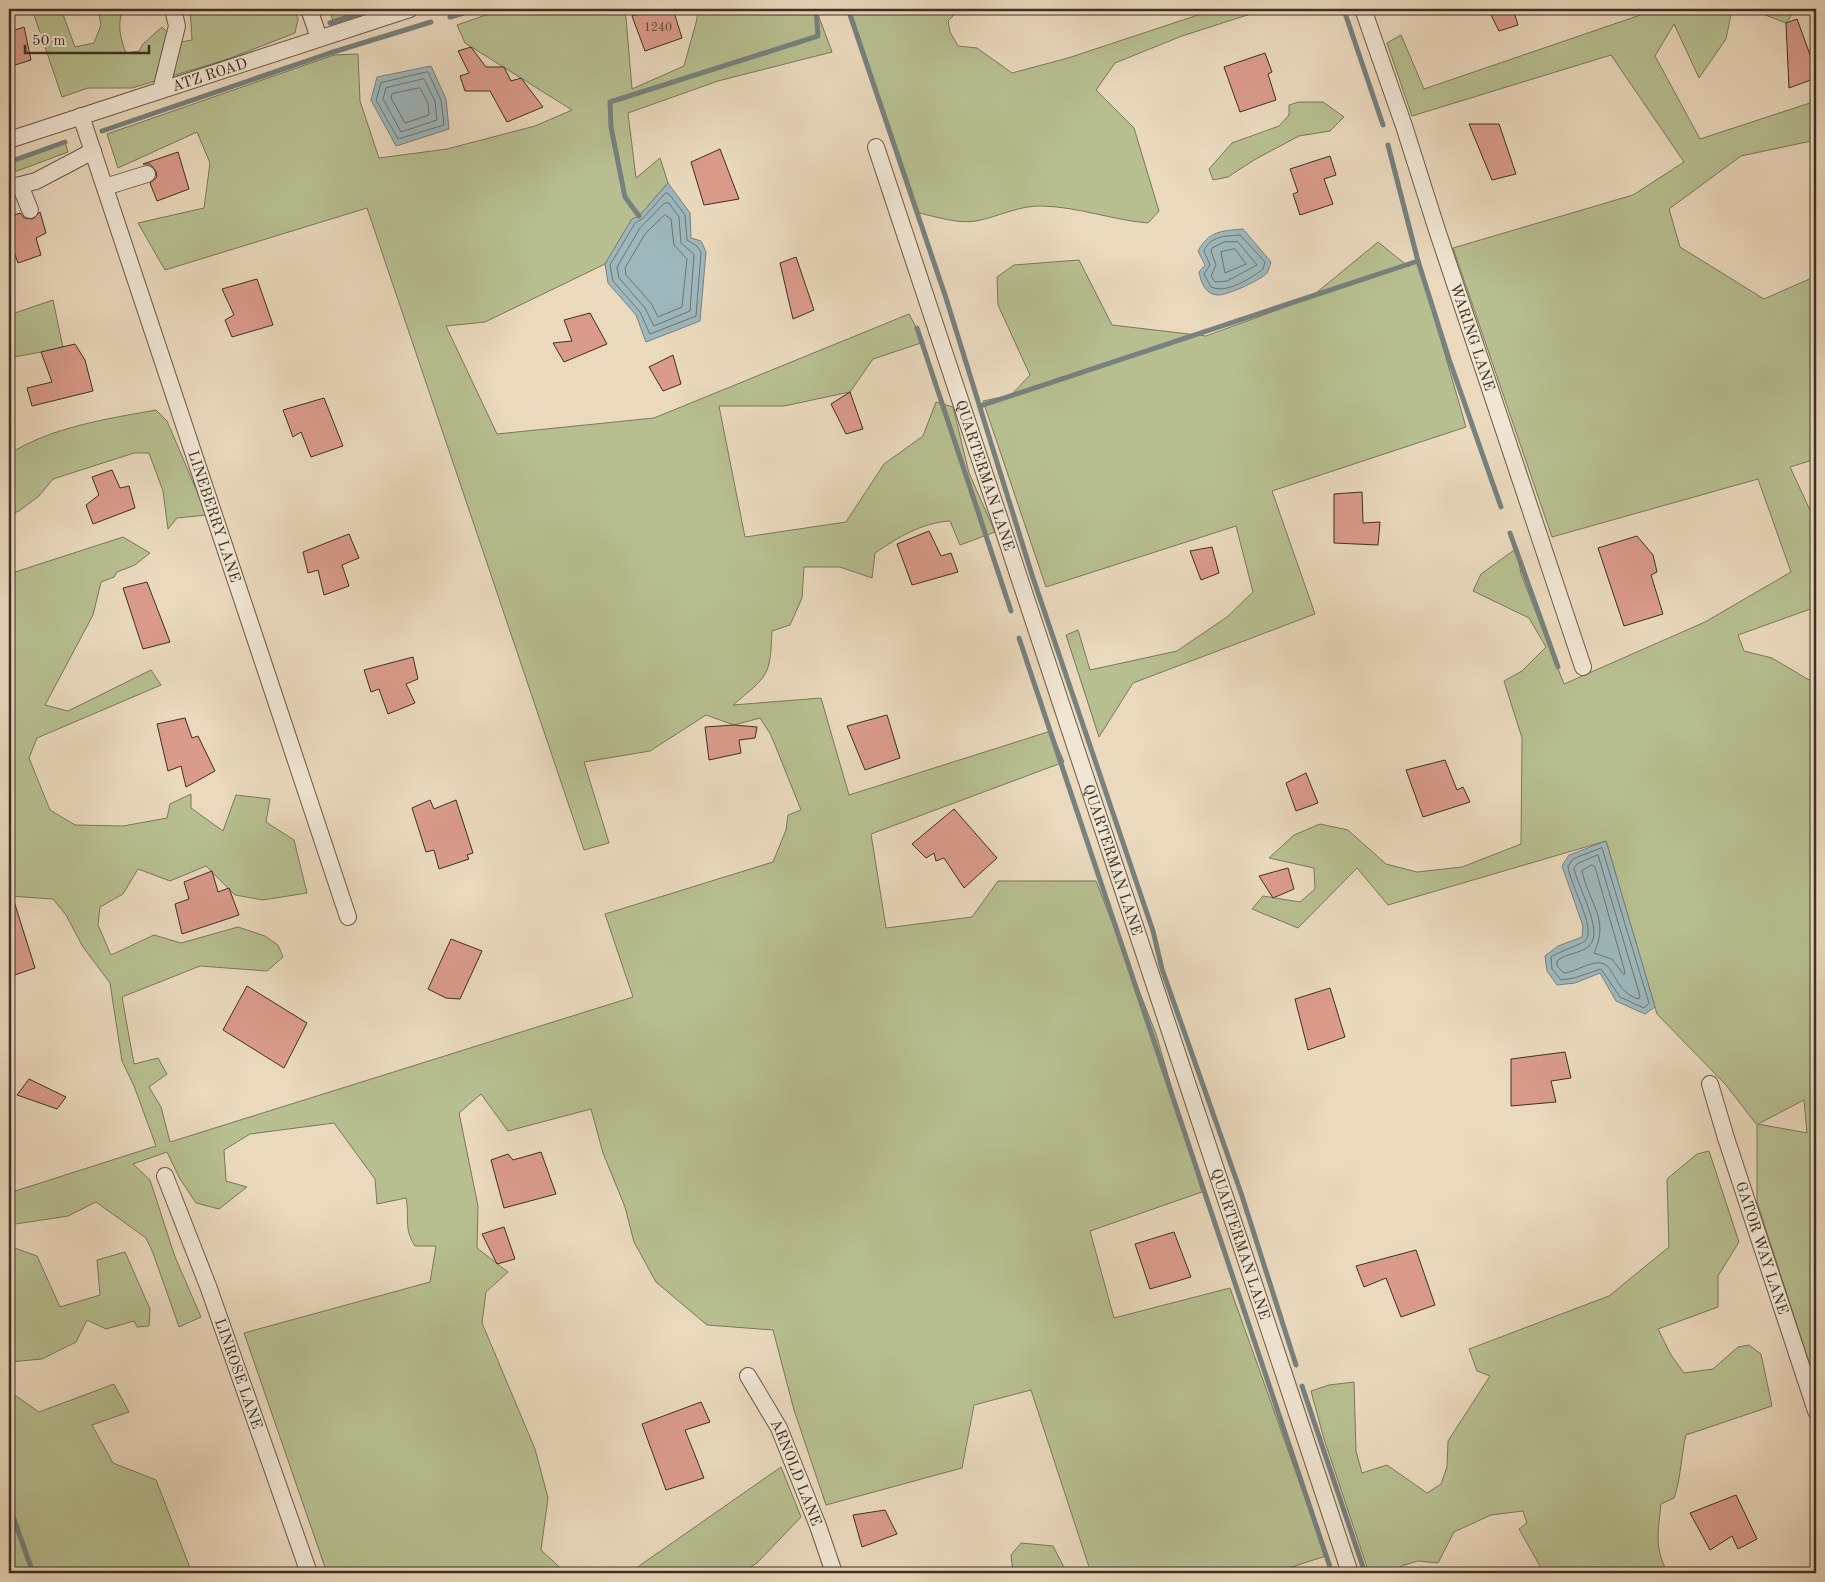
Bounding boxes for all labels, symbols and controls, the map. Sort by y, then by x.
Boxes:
scale bar [25,22,149,54]
house number: 1240 [644,22,672,34]
text: 50 m [32,34,66,49]
street label: ATZ ROAD [170,57,250,95]
street label: WARING LANE [1446,282,1496,393]
street label: QUARTERMAN LANE [952,398,1016,553]
street label: LINEBERRY LANE [184,449,242,585]
street label: QUARTERMAN LANE [1079,783,1144,938]
street label: QUARTERMAN LANE [1207,1167,1271,1322]
street label: GATOR WAY LANE [1732,1180,1790,1317]
street label: LINROSE LANE [211,1317,264,1431]
street label: ARNOLD LANE [766,1417,823,1528]

